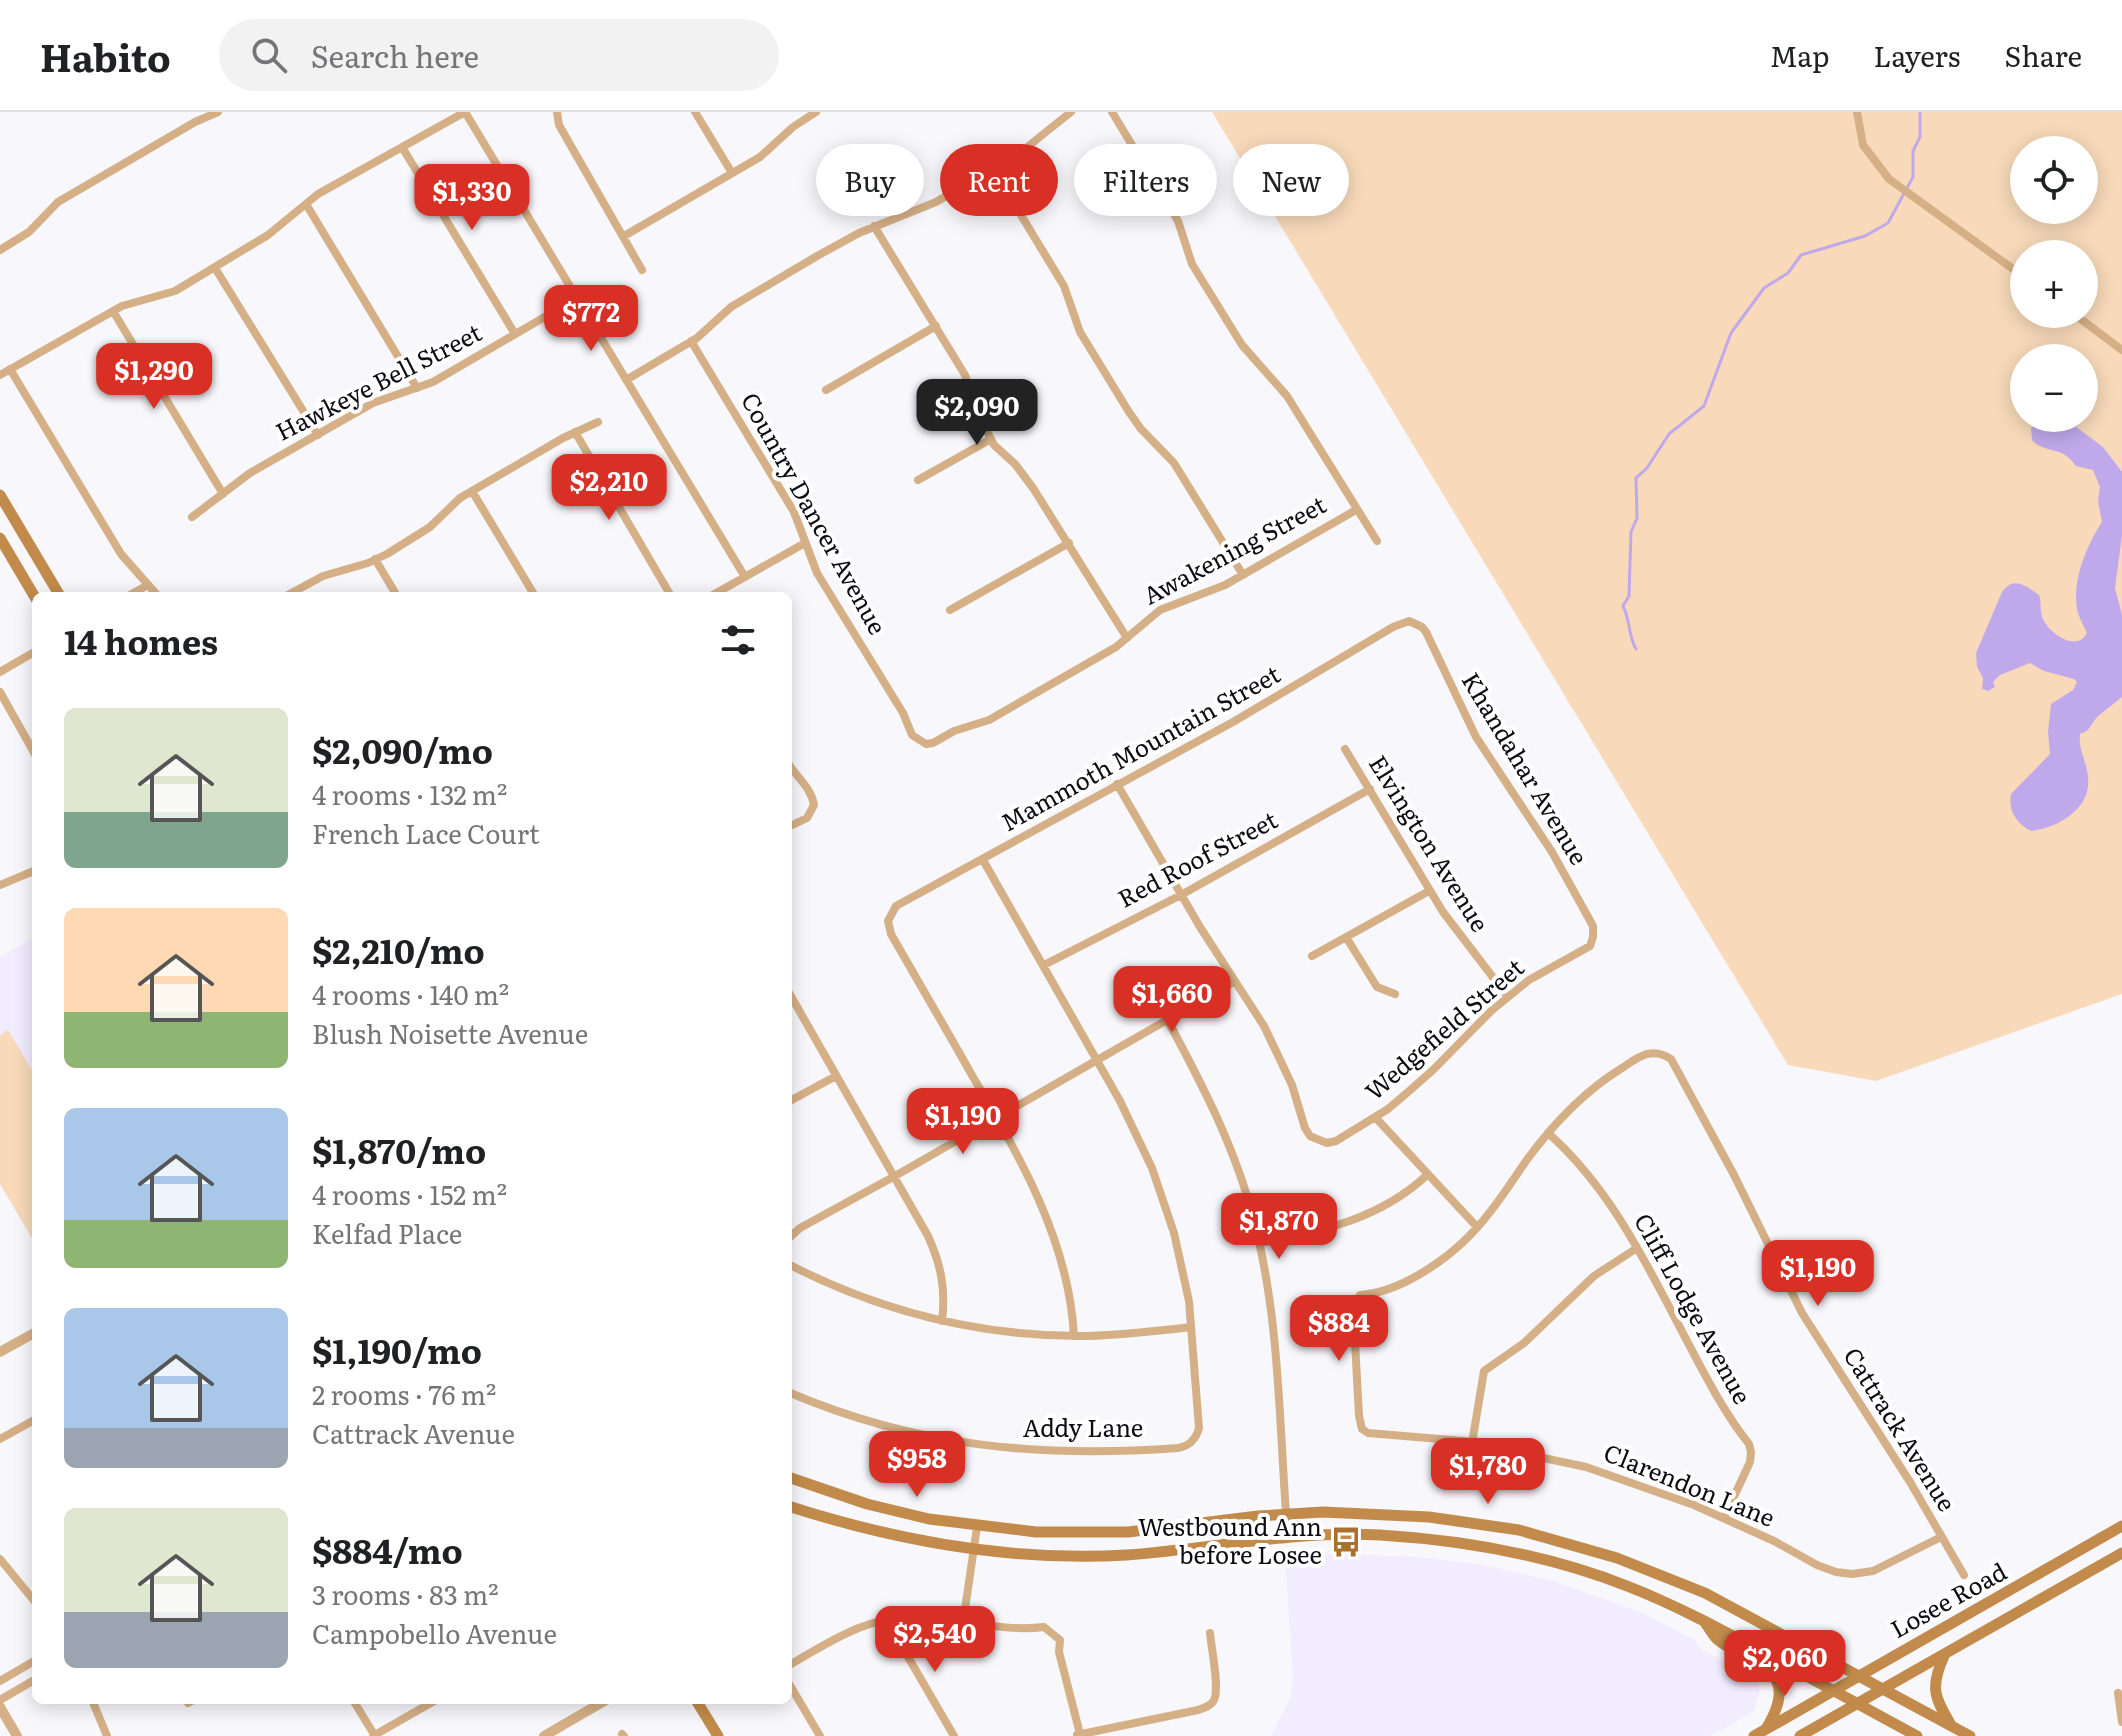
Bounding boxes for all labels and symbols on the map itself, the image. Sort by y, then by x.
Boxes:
pin: $1,330 [407,164,537,232]
pin: $772 [544,285,638,353]
street label: Hawkeye Bell Street [269,314,487,448]
pin: $1,290 [89,343,219,411]
pin: $2,090 [912,379,1042,447]
street label: Country Dancer Avenue [734,386,896,640]
pin: $2,210 [544,454,674,522]
street label: Awakening Street [1136,486,1332,612]
street label: Mammoth Mountain Street [994,655,1286,838]
street label: Khandahar Avenue [1455,665,1598,871]
street label: Elvington Avenue [1362,748,1499,938]
street label: Red Roof Street [1111,801,1283,915]
street label: Wedgefield Street [1356,949,1531,1107]
pin: $1,660 [1107,966,1237,1034]
pin: $1,190 [898,1088,1028,1156]
pin: $1,870 [1214,1193,1344,1261]
street label: Cliff Lodge Avenue [1627,1206,1761,1409]
pin: $1,190 [1753,1240,1883,1308]
pin: $884 [1292,1295,1386,1363]
street label: Cattrack Avenue [1837,1340,1966,1517]
street label: Addy Lane [1023,1409,1143,1444]
pin: $958 [870,1431,964,1499]
street label: Clarendon Lane [1599,1433,1781,1534]
pin: $1,780 [1423,1438,1553,1506]
place label: Westbound Ann before Losee [1138,1508,1322,1571]
bus stop icon: Westbound Ann before Losee [1329,1525,1363,1559]
street label: Losee Road [1883,1552,2012,1645]
pin: $2,540 [870,1606,1000,1674]
pin: $2,060 [1720,1630,1850,1698]

